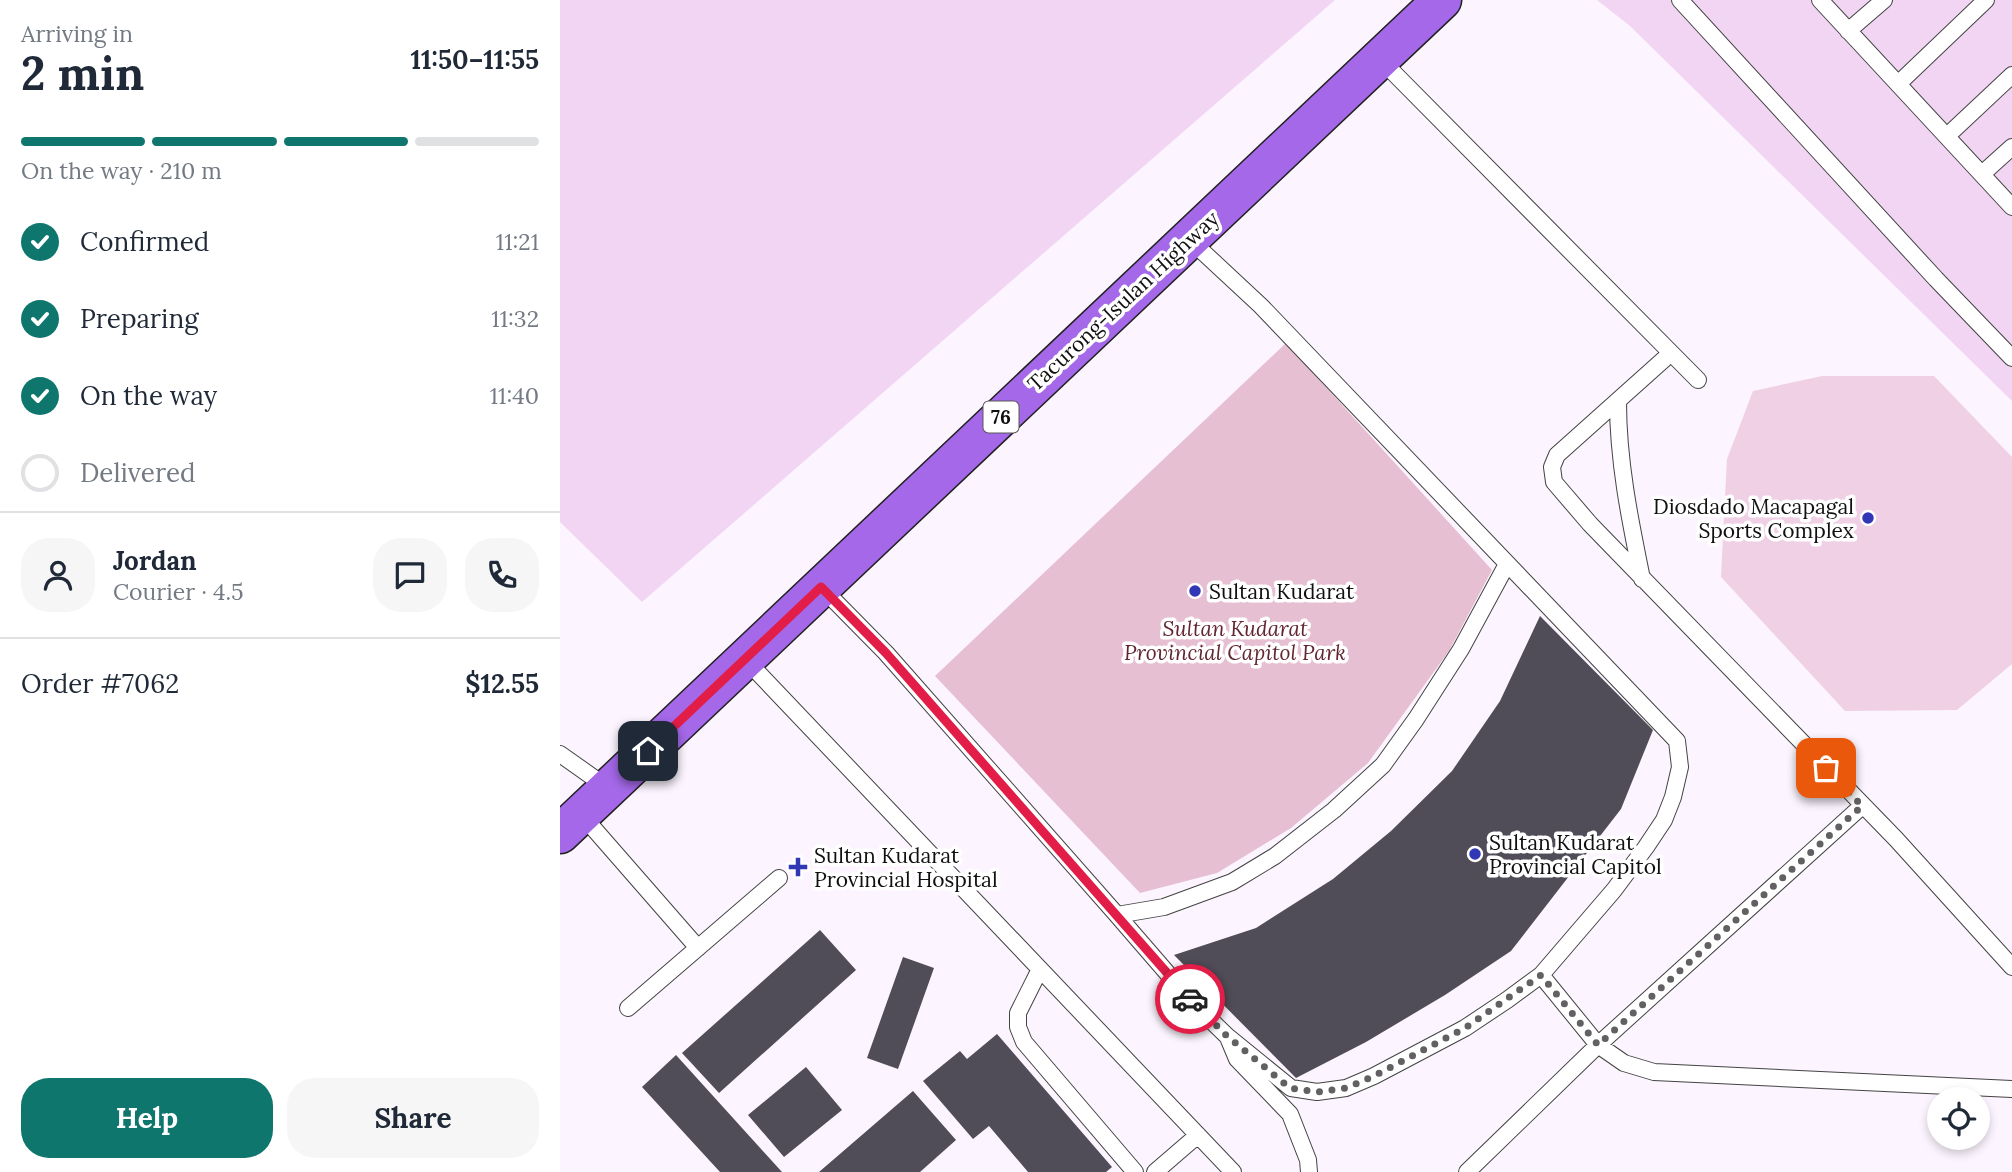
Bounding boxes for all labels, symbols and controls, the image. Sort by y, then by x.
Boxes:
text: Arriving in [21,19,133,48]
text: 11:50–11:55 [410,43,539,76]
text: 2 min [21,44,144,103]
text: On the way · 210 m [21,156,222,185]
street label: Tacurong-Isulan Highway [1022,205,1224,397]
icon: check [21,223,59,261]
text: Confirmed [80,225,209,258]
text: 11:21 [496,227,539,256]
icon: check [21,300,59,338]
text: Preparing [80,302,199,335]
text: 11:32 [491,304,539,333]
icon: check [21,377,59,415]
text: On the way [80,379,217,412]
text: 11:40 [490,381,539,410]
road number: 76 [984,402,1018,432]
text: Delivered [80,456,196,489]
place label: Diosdado Macapagal Sports Complex [1653,493,1854,544]
marker: Diosdado Macapagal Sports Complex [1860,510,1876,526]
button: person [21,538,95,612]
button: chat [373,538,447,612]
button: phone [465,538,539,612]
text: Jordan [113,544,197,577]
text: Courier · 4.5 [113,577,244,606]
place label: Sultan Kudarat [1209,578,1355,605]
marker: Sultan Kudarat [1187,583,1203,599]
park label: Sultan Kudarat Provincial Capitol Park [1124,615,1346,666]
text: Order #7062 [21,667,179,700]
text: $12.55 [465,667,539,700]
pin [618,721,678,781]
icon: home [629,732,667,770]
pin [1796,738,1856,798]
icon: bag [1807,749,1845,787]
place label: Sultan Kudarat Provincial Capitol [1489,829,1662,880]
place label: Sultan Kudarat Provincial Hospital [814,842,998,893]
marker: Sultan Kudarat Provincial Capitol [1467,846,1483,862]
marker: Sultan Kudarat Provincial Hospital [788,857,808,877]
courier [1155,964,1225,1034]
icon: car [1171,980,1209,1018]
button: Help [21,1078,273,1158]
button: Share [287,1078,539,1158]
map controls [1927,1087,1990,1150]
button: locate [1927,1087,1990,1150]

